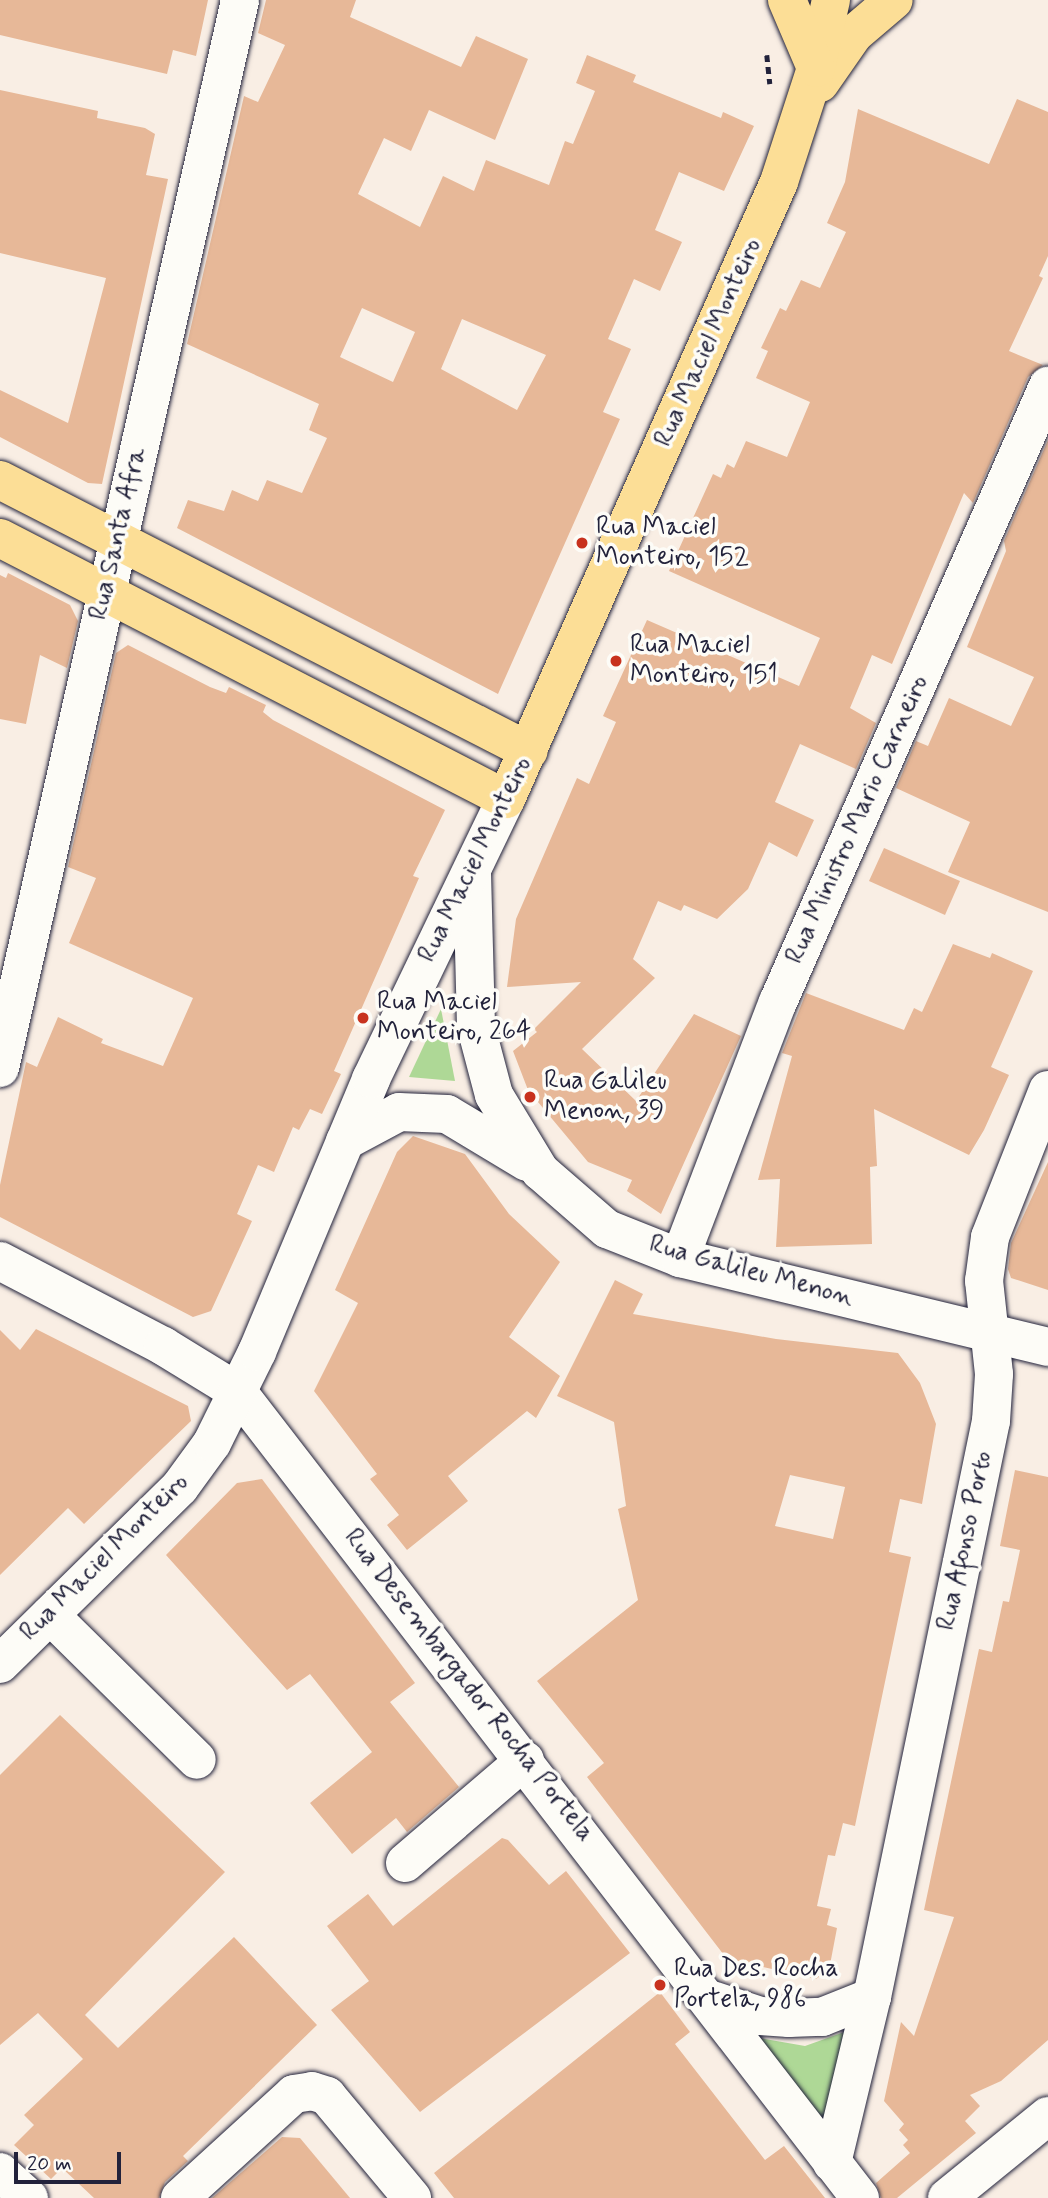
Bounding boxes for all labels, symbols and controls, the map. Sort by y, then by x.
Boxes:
street label: Rua Maciel Monteiro [649,234,769,452]
street label: Rua Santa Afra [85,447,153,621]
place label: Rua Maciel Monteiro, 152 [596,512,749,574]
marker: Rua Maciel Monteiro, 152 [574,535,590,551]
place label: Rua Maciel Monteiro, 151 [630,630,777,692]
marker: Rua Maciel Monteiro, 151 [608,653,624,669]
street label: Rua Ministro Mario Carneiro [780,671,936,969]
street label: Rua Maciel Monteiro [413,752,539,968]
place label: Rua Maciel Monteiro, 264 [377,987,531,1048]
marker: Rua Maciel Monteiro, 264 [355,1010,371,1026]
place label: Rua Galileu Menon, 39 [544,1066,664,1128]
marker: Rua Galileu Menon, 39 [522,1089,538,1105]
street label: Rua Galileu Menon [647,1230,855,1314]
street label: Rua Afonso Porto [932,1449,1000,1633]
street label: Rua Maciel Monteiro [15,1468,195,1648]
street label: Rua Desembargador Rocha Portela [337,1524,599,1848]
place label: Rua Des. Rocha Portela, 986 [674,1954,839,2016]
marker: Rua Des. Rocha Portela, 986 [652,1977,668,1993]
scale bar [18,2138,124,2182]
text: 20 m [27,2150,72,2178]

